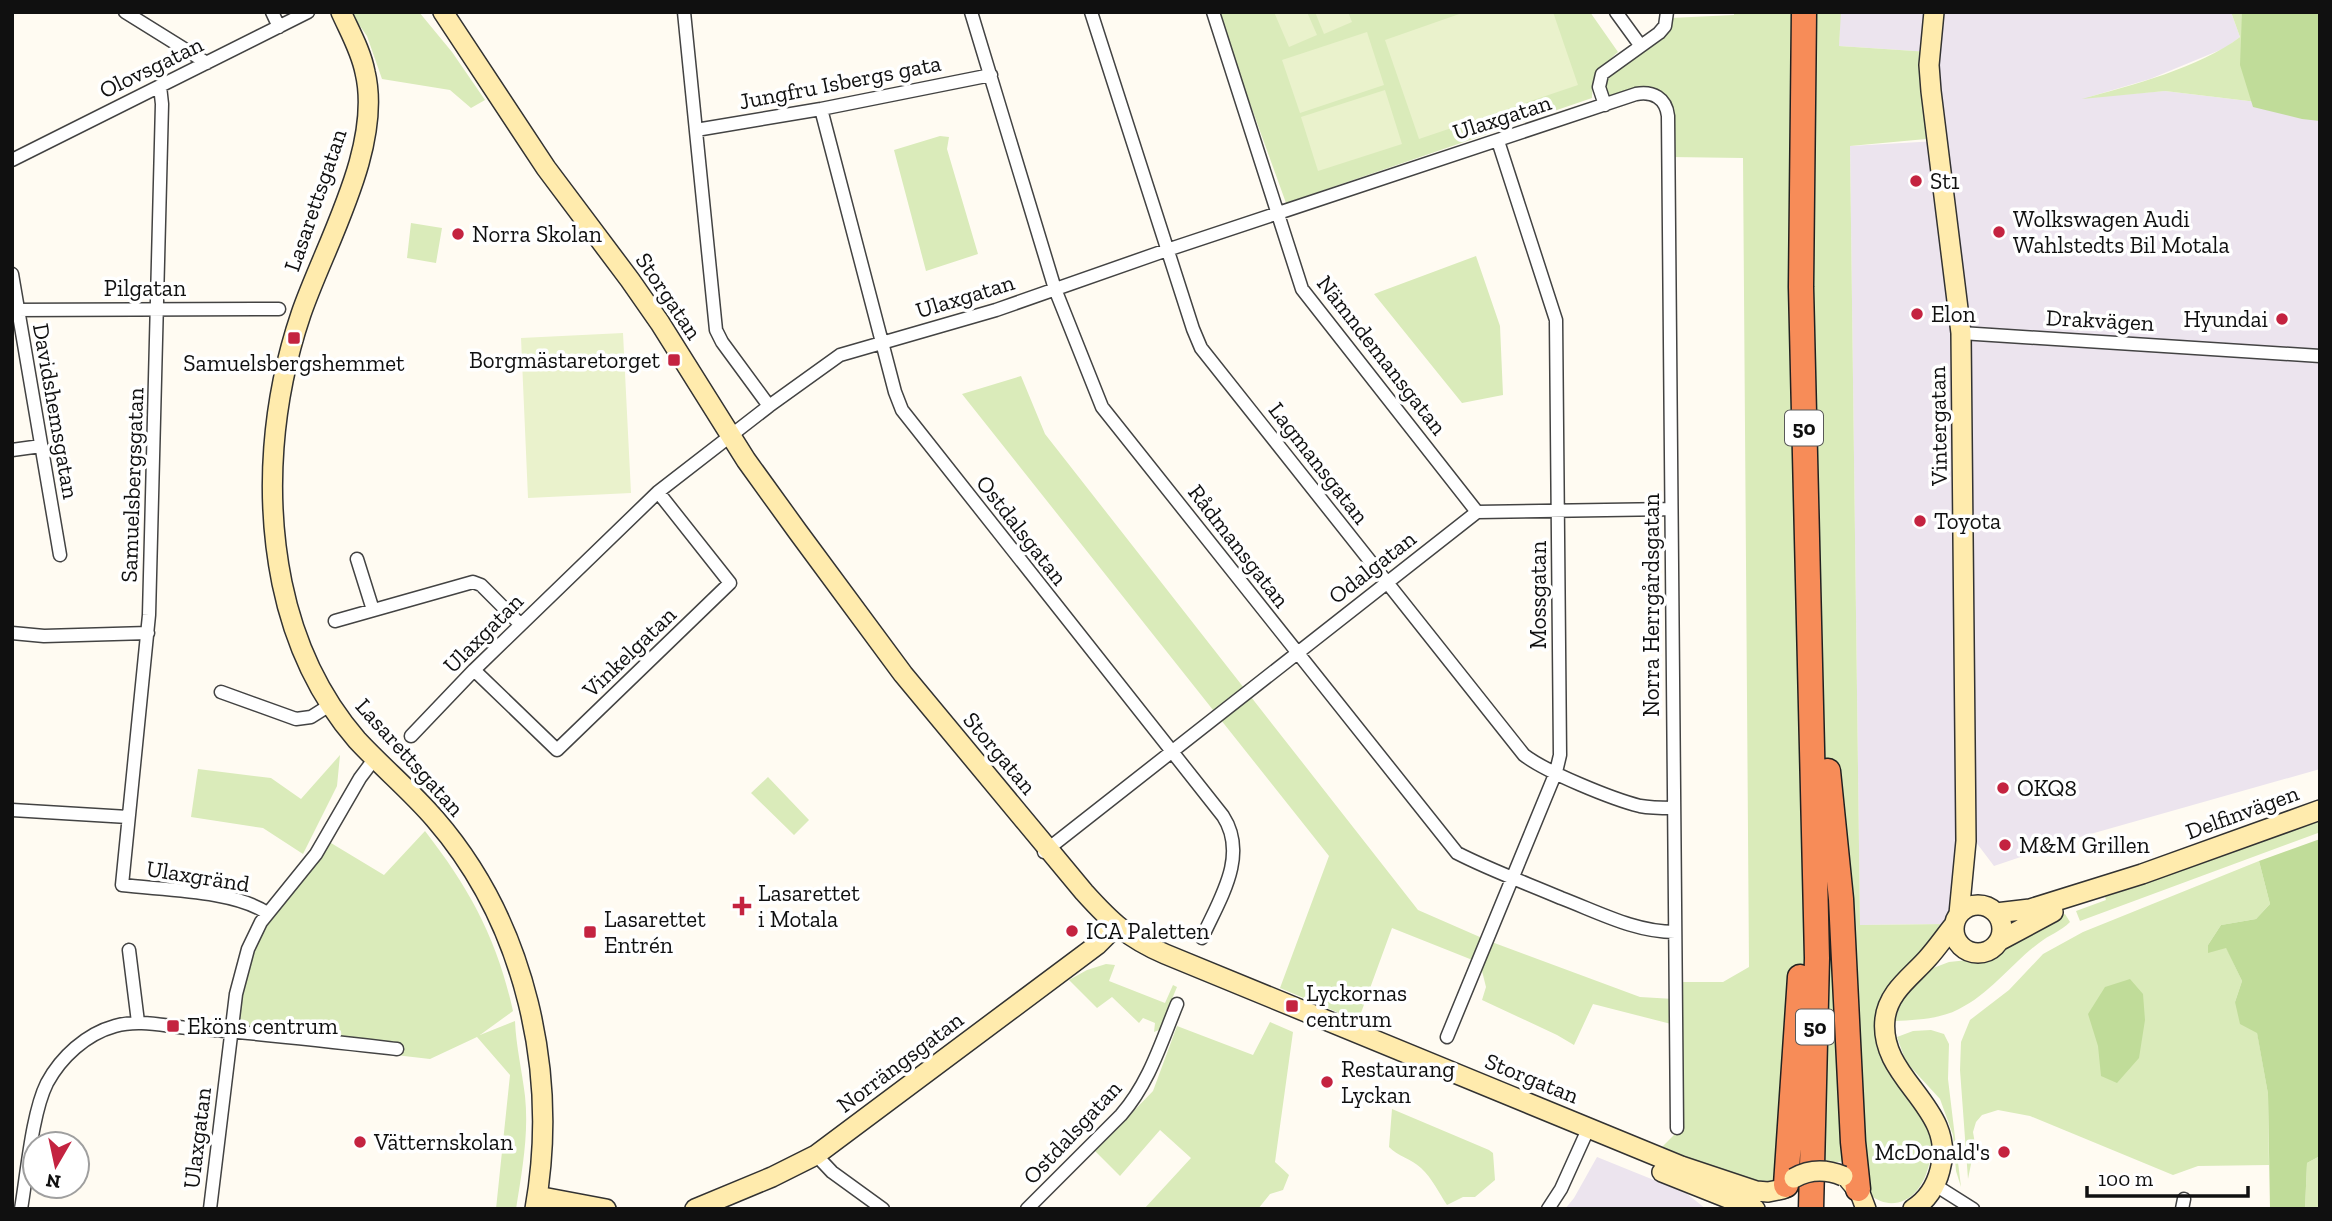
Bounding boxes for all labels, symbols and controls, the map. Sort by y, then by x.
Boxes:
street label: Olovsgatan [94,30,208,104]
street label: Jungfru Isbergs gata [737,49,943,115]
street label: Ulaxgatan [1449,88,1555,146]
street label: Lasarettsgatan [278,125,352,275]
place label: St1 [1930,167,1960,195]
marker: St1 [1908,173,1924,189]
place label: Wolkswagen Audi Wahlstedts Bil Motala [2013,205,2230,259]
place label: Norra Skolan [472,220,602,248]
marker: Wolkswagen Audi Wahlstedts Bil Motala [1991,224,2007,240]
marker: Norra Skolan [450,226,466,242]
street label: Storgatan [630,247,708,345]
street label: Ulaxgatan [912,268,1018,324]
street label: Nämndemansgatan [1311,270,1453,440]
street label: Pilgatan [104,274,186,302]
place label: Elon [1931,300,1976,328]
street label: Drakvägen [2045,303,2155,337]
place label: Hyundai [2183,305,2268,333]
marker: Elon [1909,306,1925,322]
marker: Hyundai [2274,311,2290,327]
street label: Davidshemsgatan [27,321,85,501]
marker: Samuelsbergshemmet [286,330,302,346]
place label: Borgmästaretorget [469,346,660,374]
place label: Samuelsbergshemmet [183,349,405,377]
marker: Borgmästaretorget [666,352,682,368]
street label: Vintergatan [1923,366,1953,487]
street label: Samuelsbergsgatan [115,387,149,583]
street label: Lagmansgatan [1263,396,1375,530]
road number: 50 [1785,410,1823,446]
street label: Ostdalsgatan [970,469,1074,591]
street label: Rådmansgatan [1182,479,1296,613]
street label: Norra Herrgårdsgatan [1637,493,1665,717]
place label: Toyota [1934,507,2001,535]
marker: Toyota [1912,513,1928,529]
street label: Odalgatan [1323,524,1421,610]
street label: Mossgatan [1524,541,1552,649]
street label: Ulaxgatan [437,587,529,679]
street label: Vinkelgatan [576,601,682,704]
street label: Lasarettsgatan [350,692,470,822]
street label: Storgatan [958,706,1042,800]
place label: OKQ8 [2017,774,2077,802]
street label: Delfinvägen [2182,779,2302,845]
marker: OKQ8 [1995,780,2011,796]
place label: M&M Grillen [2019,831,2150,859]
marker: M&M Grillen [1997,837,2013,853]
street label: Ulaxgränd [144,854,252,898]
place label: Lasarettet i Motala [758,879,860,933]
marker: Lasarettet i Motala [732,896,752,916]
place label: Lasarettet Entrén [604,905,706,959]
place label: ICA Paletten [1086,917,1210,945]
marker: ICA Paletten [1064,923,1080,939]
marker: Lasarettet Entrén [582,924,598,940]
place label: Lyckornas centrum [1306,979,1407,1033]
marker: Lyckornas centrum [1284,998,1300,1014]
street label: Norrängsgatan [831,1005,969,1119]
road number: 50 [1796,1010,1834,1044]
place label: Eköns centrum [187,1012,338,1040]
marker: Eköns centrum [165,1018,181,1034]
street label: Storgatan [1481,1047,1583,1109]
place label: Restaurang Lyckan [1341,1055,1455,1109]
street label: Ostdalsgatan [1017,1074,1127,1190]
marker: Restaurang Lyckan [1319,1074,1335,1090]
street label: Ulaxgatan [177,1086,217,1190]
place label: Vätternskolan [373,1128,513,1156]
north arrow [21,1130,91,1200]
marker: Vätternskolan [352,1134,368,1150]
place label: McDonald's [1875,1138,1990,1166]
marker: McDonald's [1996,1144,2012,1160]
scale bar [2087,1154,2248,1198]
text: 100 m [2098,1166,2153,1191]
text: N [44,1169,62,1194]

